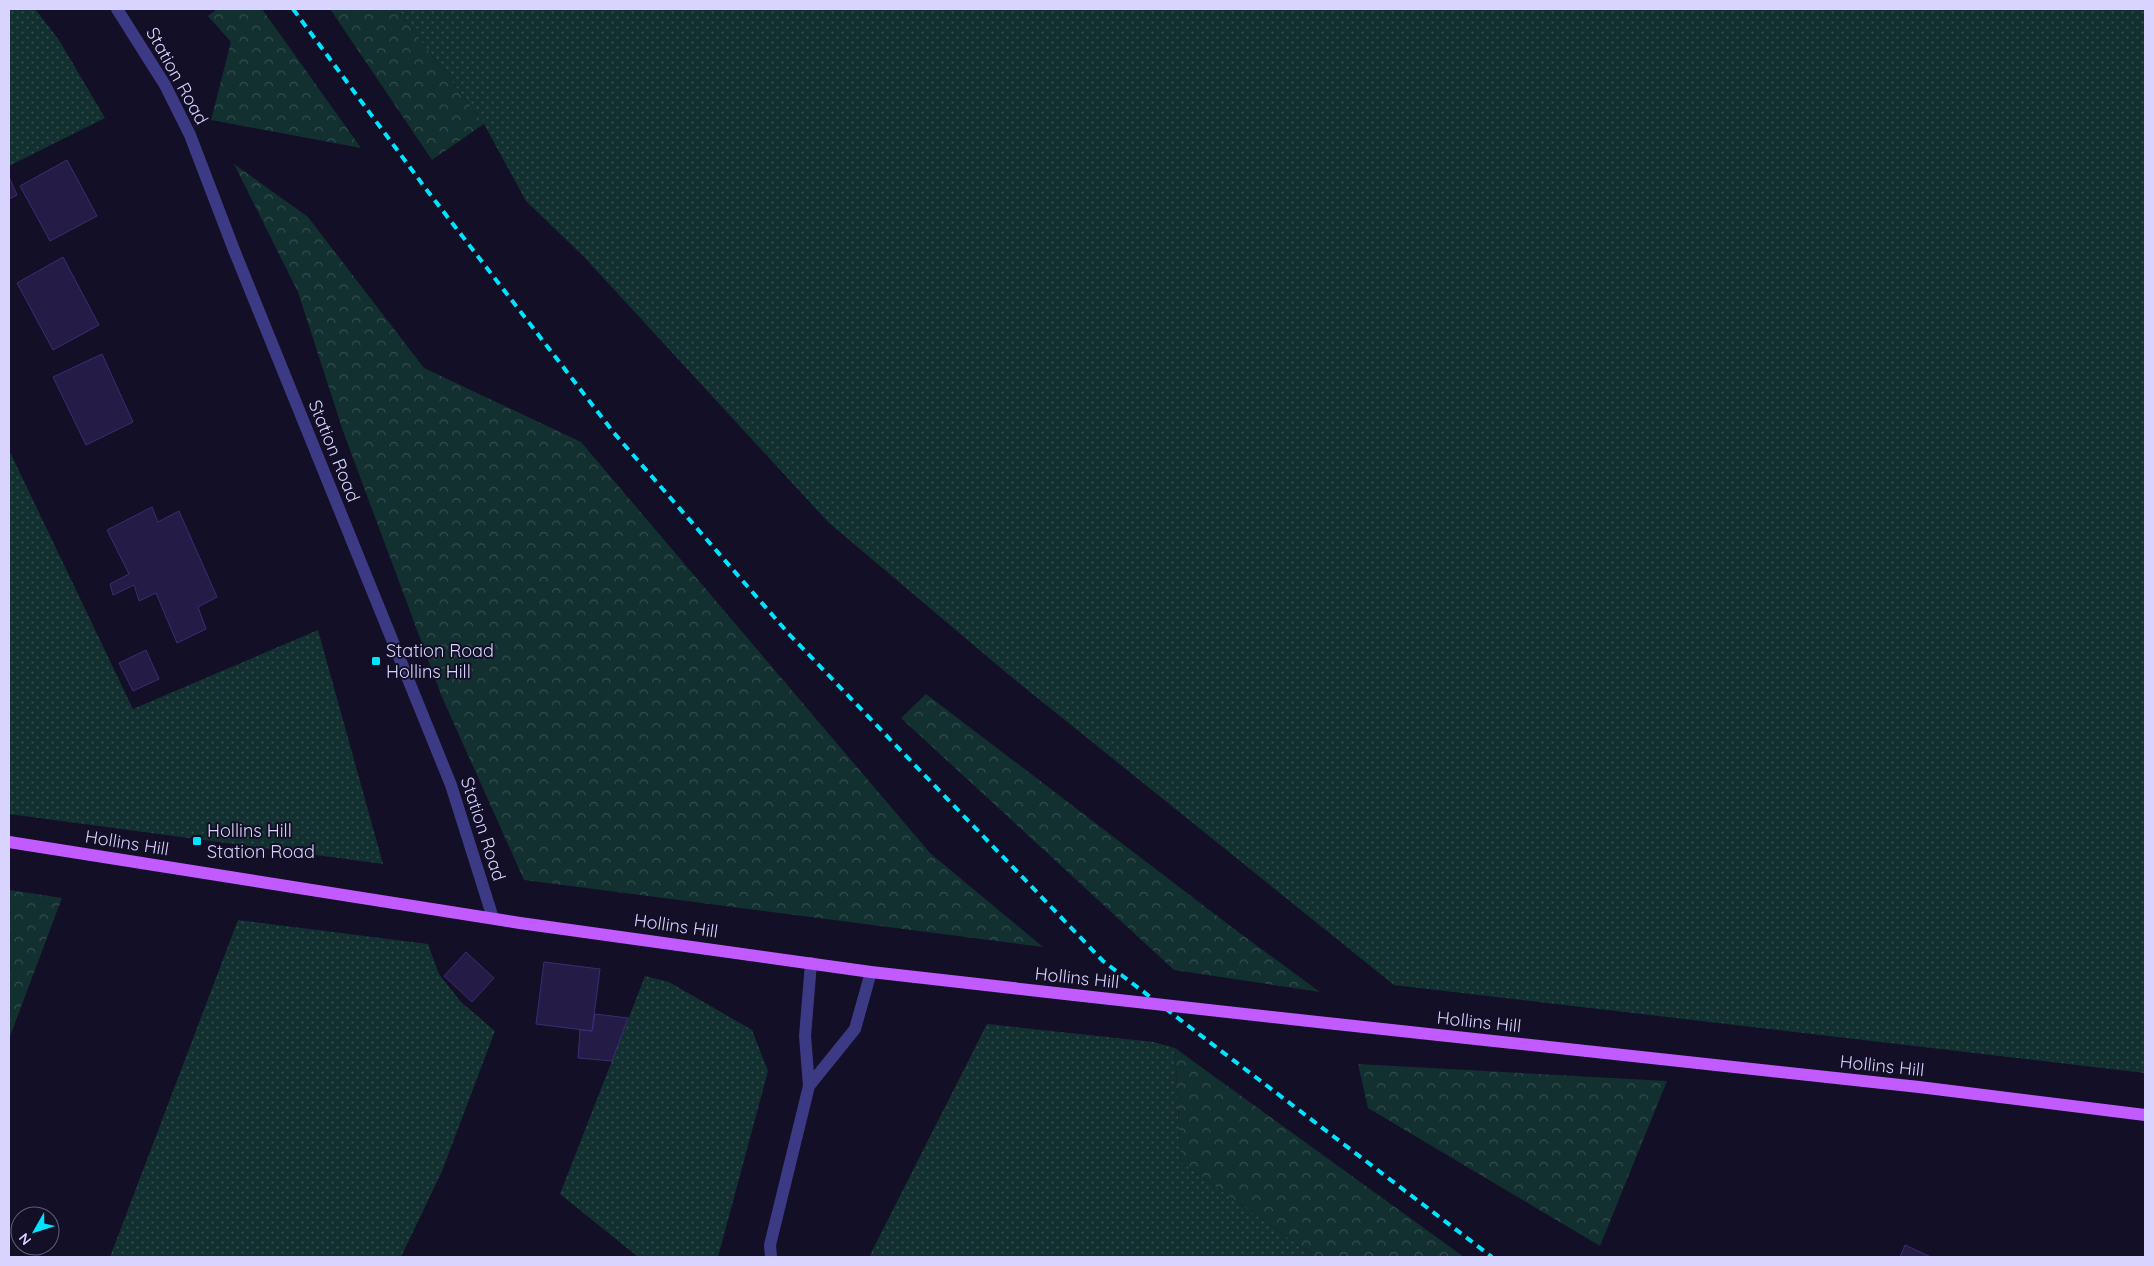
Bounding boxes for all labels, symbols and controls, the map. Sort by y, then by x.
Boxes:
street label: Station Road [141,23,214,129]
street label: Station Road [304,396,365,505]
place label: Station Road Hollins Hill [386,639,494,683]
marker: Station Road Hollins Hill [370,655,382,667]
street label: Station Road [456,774,511,884]
place label: Hollins Hill Station Road [207,819,315,863]
street label: Hollins Hill [83,825,171,860]
marker: Hollins Hill Station Road [191,835,203,847]
street label: Hollins Hill [632,908,720,943]
street label: Hollins Hill [1034,962,1120,993]
street label: Hollins Hill [1436,1006,1522,1037]
street label: Hollins Hill [1839,1050,1925,1081]
north arrow [10,1206,60,1256]
text: N [15,1230,35,1249]

